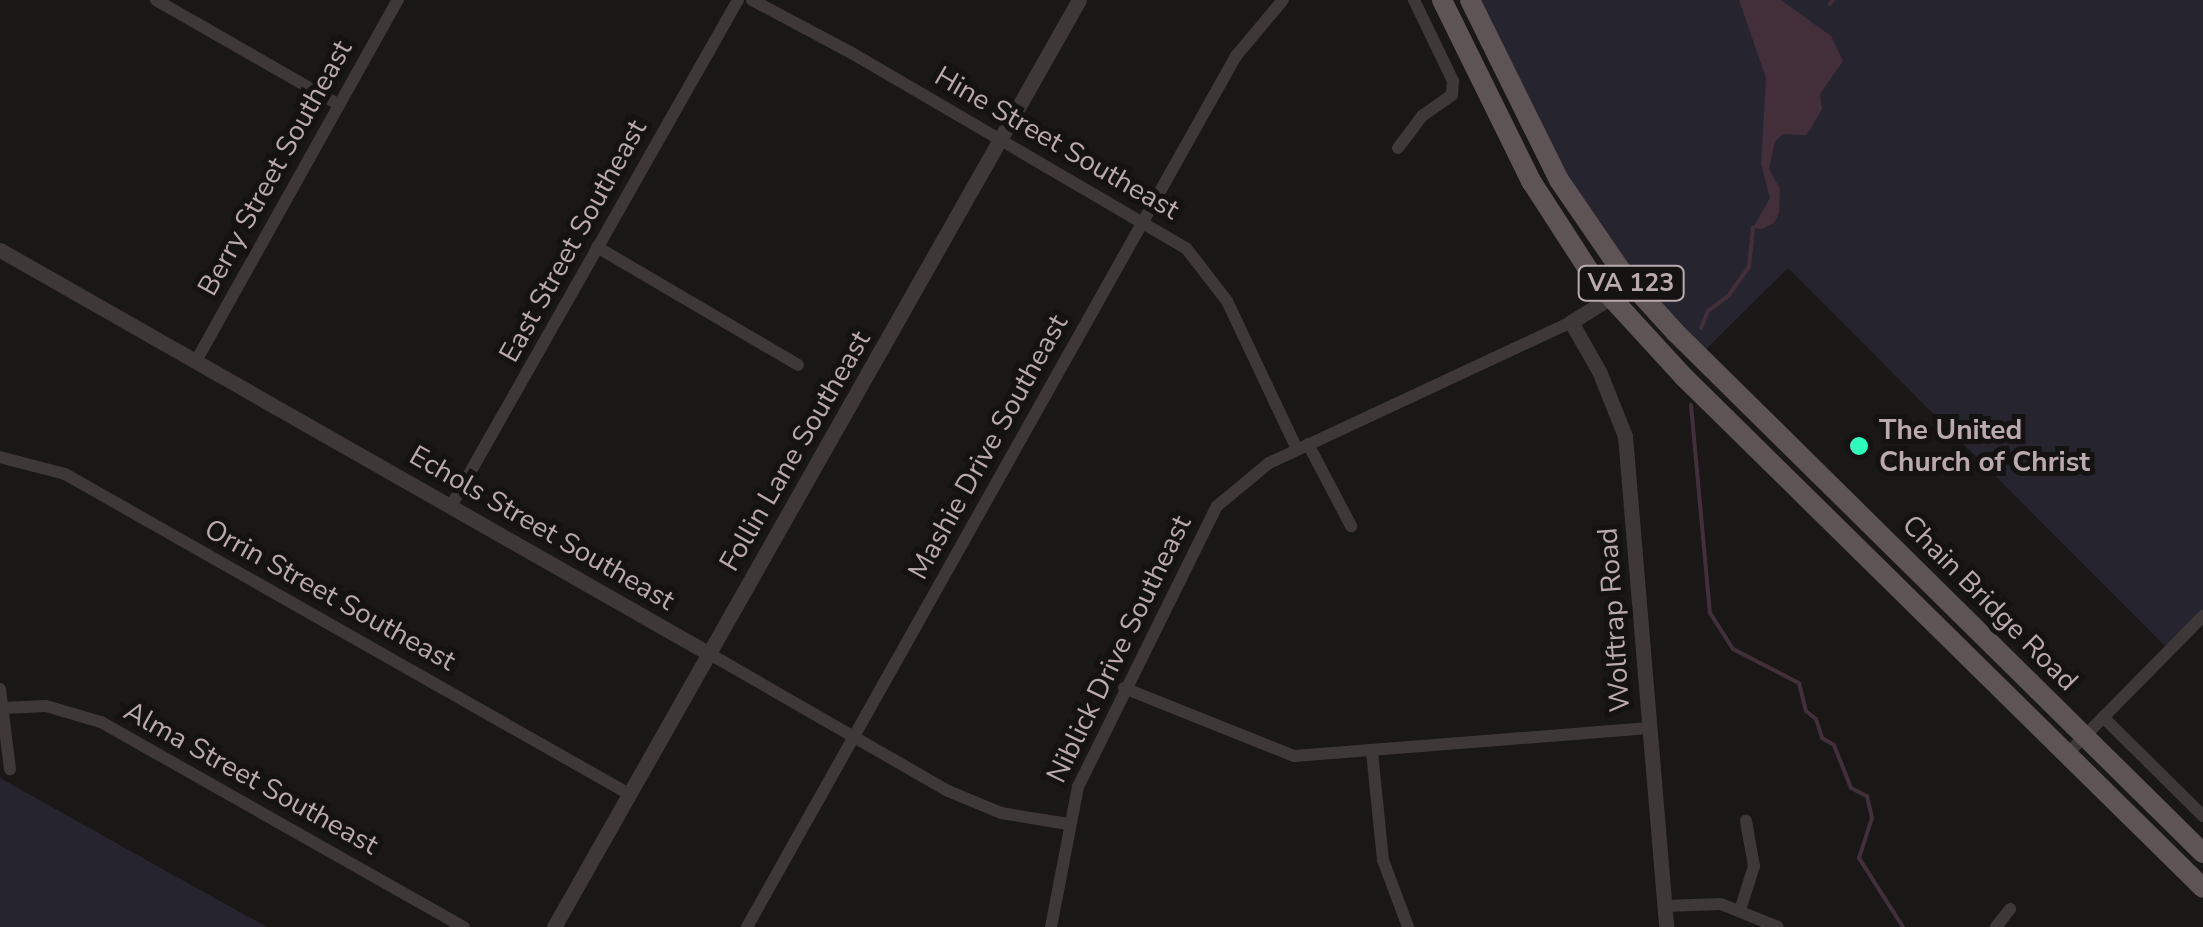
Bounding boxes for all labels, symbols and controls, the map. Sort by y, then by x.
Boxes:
street label: Berry Street Southeast [191,34,359,302]
street label: Hine Street Southeast [929,59,1185,227]
street label: East Street Southeast [492,114,654,368]
road number: VA 123 [1576,263,1686,303]
street label: Mashie Drive Southeast [901,309,1075,585]
street label: Follin Lane Southeast [713,325,877,577]
place label: The United Church of Christ [1879,413,2090,479]
marker: The United Church of Christ [1848,435,1870,457]
street label: Echols Street Southeast [404,438,680,618]
street label: Chain Bridge Road [1895,508,2085,698]
street label: Niblick Drive Southeast [1040,510,1198,788]
street label: Orrin Street Southeast [199,512,461,678]
street label: Wolftrap Road [1591,527,1637,713]
street label: Alma Street Southeast [118,694,384,862]

